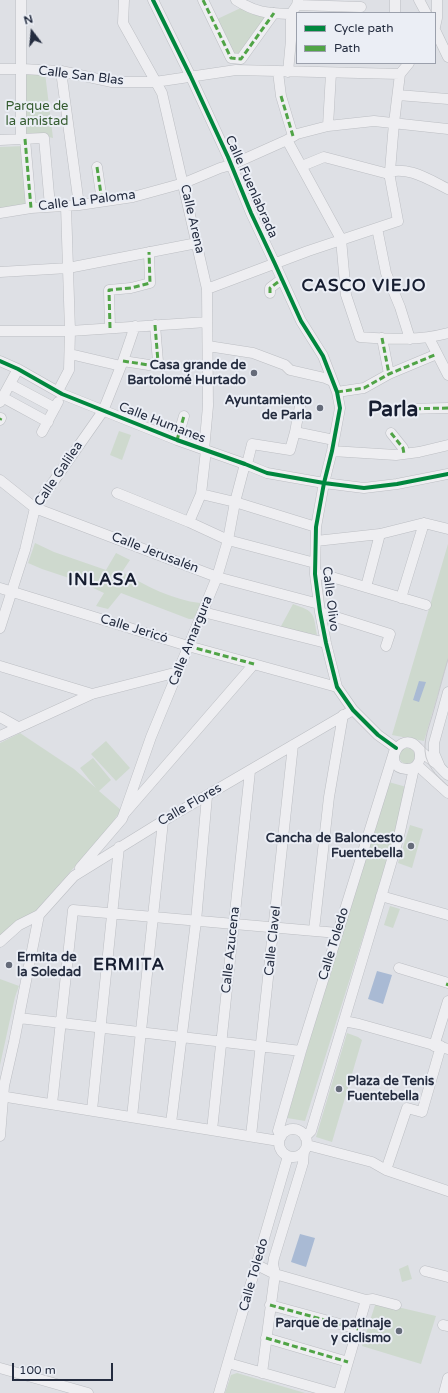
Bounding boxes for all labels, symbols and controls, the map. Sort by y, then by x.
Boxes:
north arrow [12,12,52,52]
legend [296,12,436,64]
text: N [23,13,35,27]
text: Cycle path [334,21,393,35]
text: Path [334,41,360,55]
street label: Calle San Blas [37,63,125,89]
park label: Parque de la amistad [5,99,69,130]
street label: Calle Fuenlabrada [221,133,281,241]
street label: Calle Arena [176,183,208,255]
street label: Calle La Paloma [38,187,136,215]
district label: CASCO VIEJO [302,277,426,297]
place label: Casa grande de Bartolomé Hurtado [127,358,246,389]
marker: Casa grande de Bartolomé Hurtado [249,368,259,378]
place label: Ayuntamiento de Parla [225,393,312,424]
district label: Parla [368,397,418,423]
street label: Calle Humanes [116,399,208,447]
marker: Ayuntamiento de Parla [315,403,325,413]
street label: Calle Galilea [32,439,86,509]
street label: Calle Jerusalén [109,529,201,577]
street label: Calle Olivo [318,566,342,632]
district label: INLASA [68,571,138,591]
street label: Calle Amargura [166,594,216,688]
street label: Calle Jericó [98,611,170,647]
street label: Calle Flores [155,781,225,829]
place label: Cancha de Baloncesto Fuentebella [266,831,403,862]
marker: Cancha de Baloncesto Fuentebella [406,841,416,851]
street label: Calle Clavel [262,905,284,977]
street label: Calle Azucena [219,906,243,994]
street label: Calle Toledo [316,906,352,982]
place label: Ermita de la Soledad [17,950,81,981]
district label: ERMITA [93,956,165,976]
marker: Ermita de la Soledad [4,960,14,970]
place label: Plaza de Tenis Fuentebella [347,1074,434,1105]
marker: Plaza de Tenis Fuentebella [334,1084,344,1094]
street label: Calle Toledo [236,1237,272,1313]
place label: Parque de patinaje y ciclismo [275,1316,391,1347]
marker: Parque de patinaje y ciclismo [394,1326,404,1336]
scale bar [14,1355,115,1381]
text: 100 m [19,1363,56,1377]

